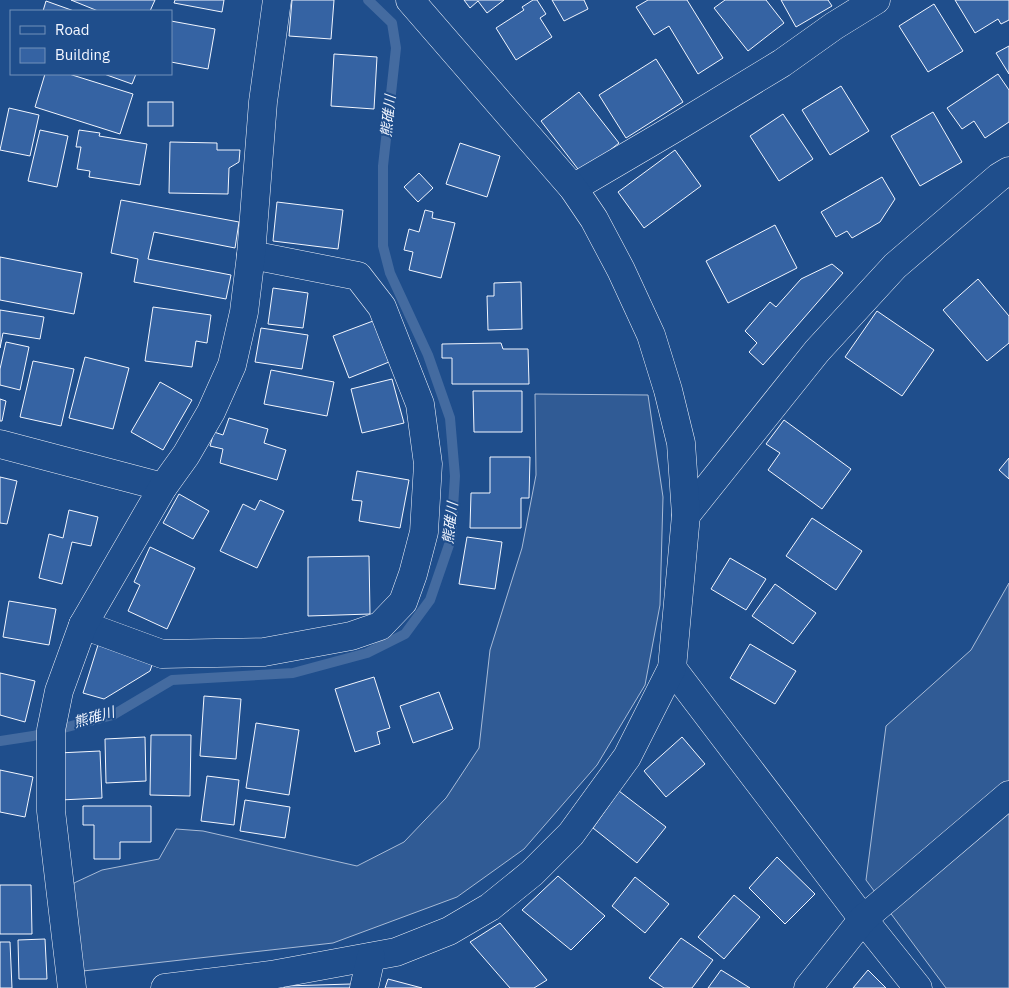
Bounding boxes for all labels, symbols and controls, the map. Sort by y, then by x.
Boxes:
legend [10,10,172,75]
text: Road [55,20,90,39]
text: Building [55,45,110,64]
water label: 熊碓川 [377,92,399,138]
water label: 熊碓川 [439,499,462,545]
water label: 熊碓川 [71,702,119,731]

